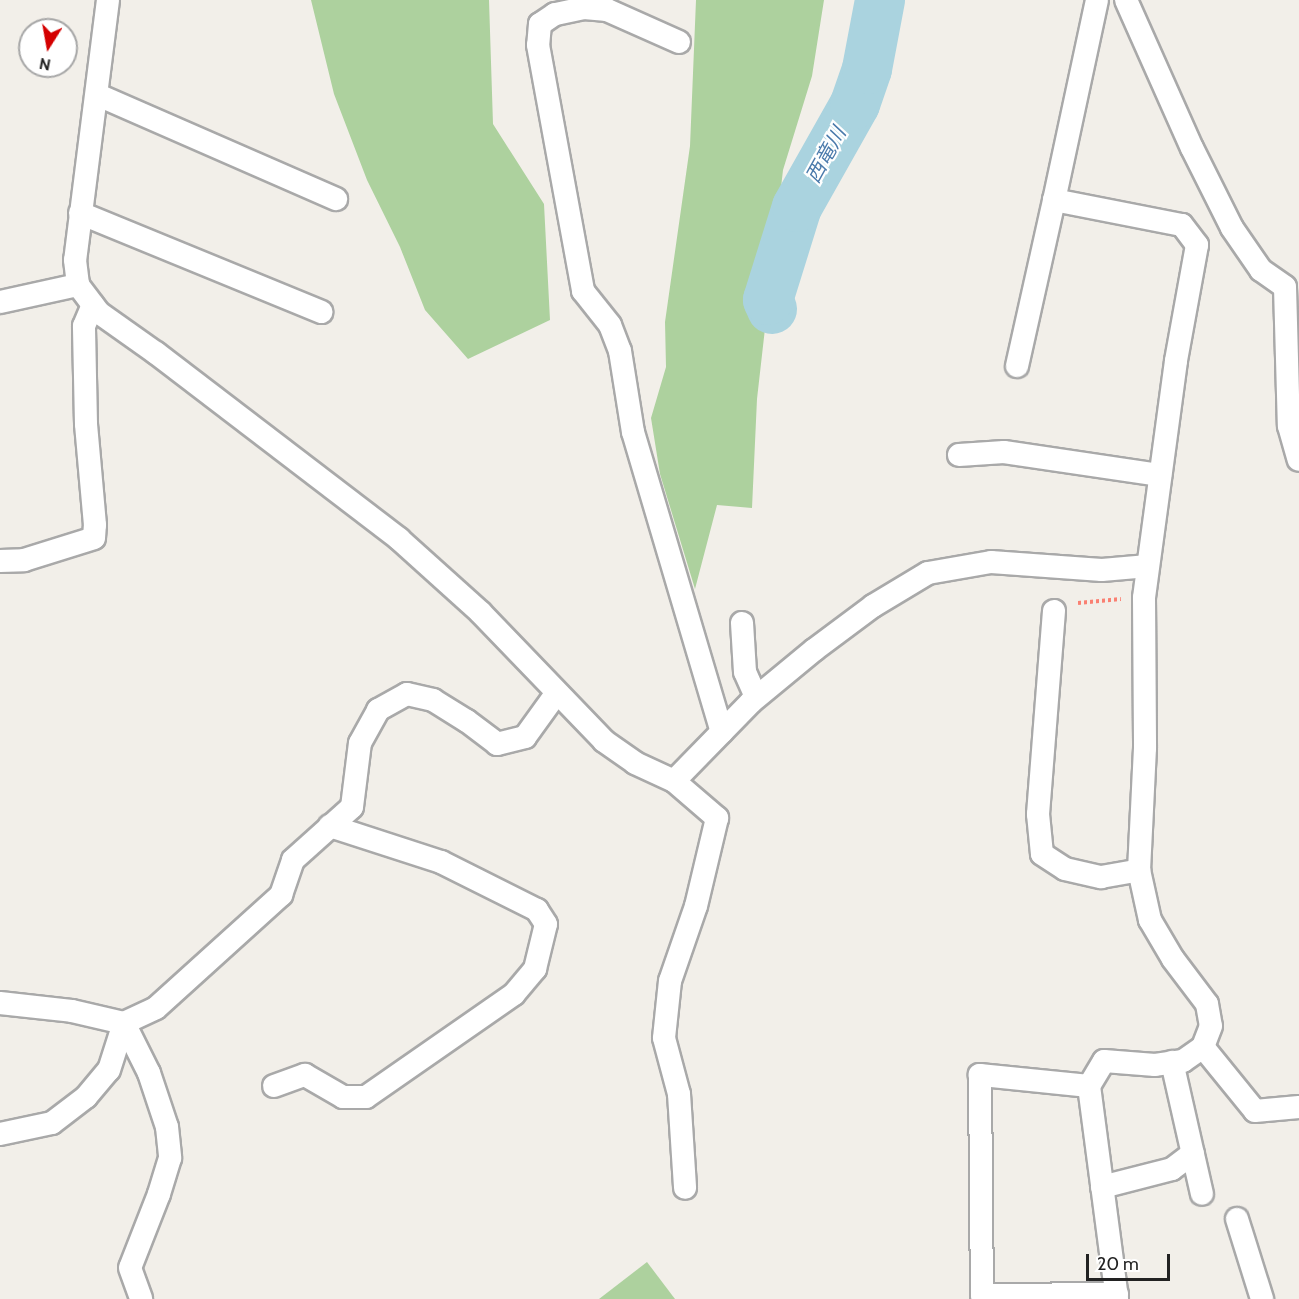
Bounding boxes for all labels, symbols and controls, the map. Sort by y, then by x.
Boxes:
north arrow [18,18,78,78]
text: N [37,54,52,75]
water label: 西竜川 [801,123,851,187]
scale bar [1089,1242,1173,1280]
text: 20 m [1097,1253,1139,1275]

